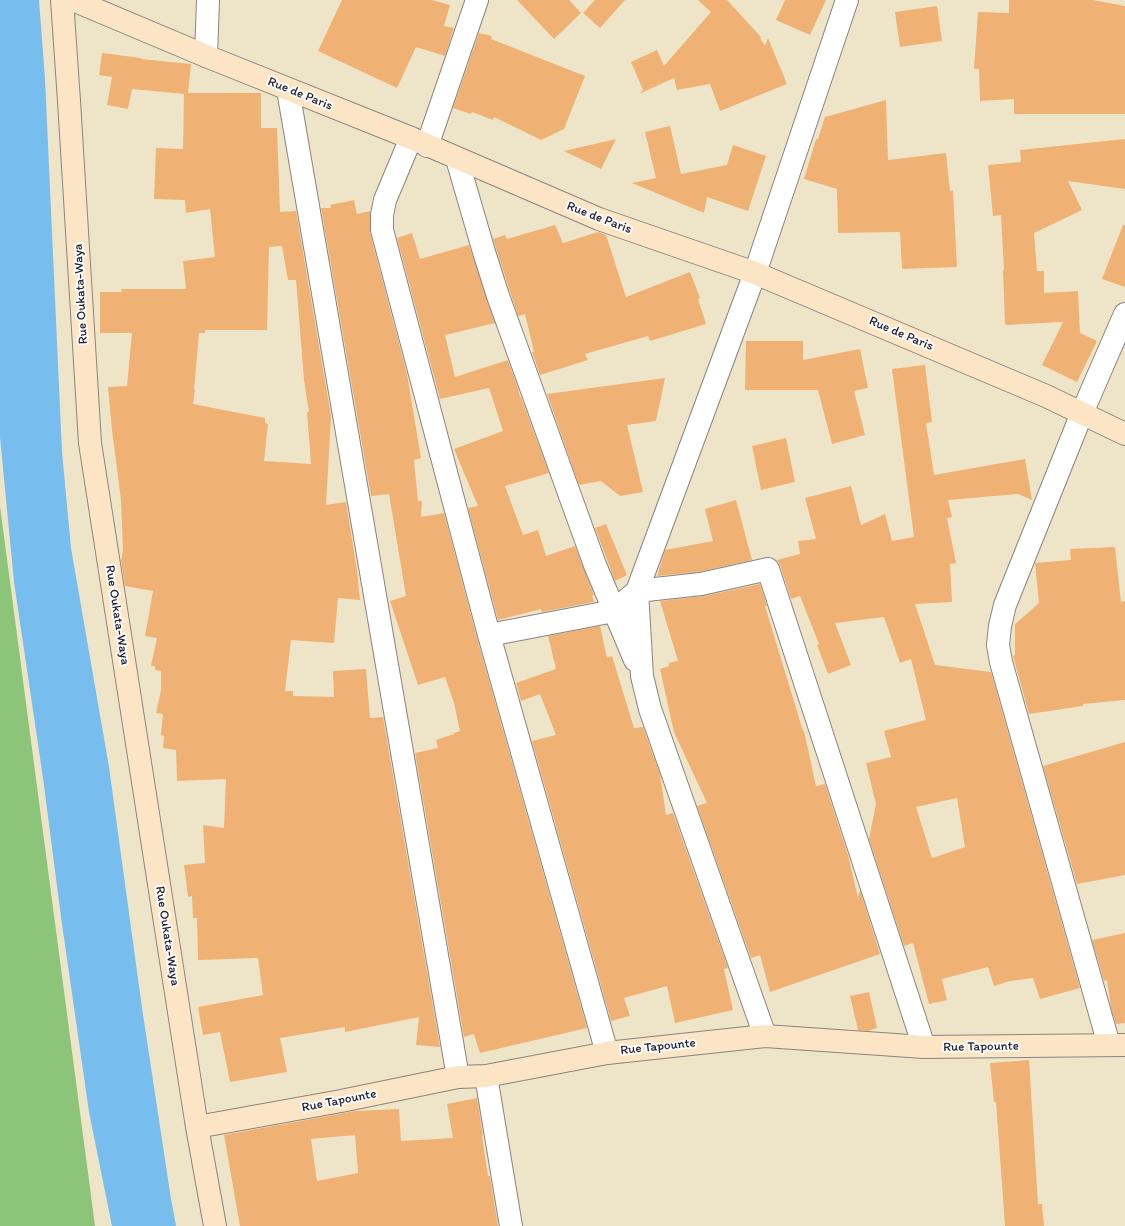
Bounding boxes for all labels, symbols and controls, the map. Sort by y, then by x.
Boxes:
street label: Rue de Paris [265,74,335,114]
street label: Rue de Paris [564,198,634,238]
street label: Rue Oukata-Waya [71,243,91,345]
street label: Rue de Paris [866,313,936,355]
street label: Rue Oukata-Waya [101,564,133,666]
street label: Rue Oukata-Waya [151,885,183,987]
street label: Rue Tapounte [620,1035,696,1059]
street label: Rue Tapounte [943,1039,1019,1055]
street label: Rue Tapounte [300,1086,378,1116]

